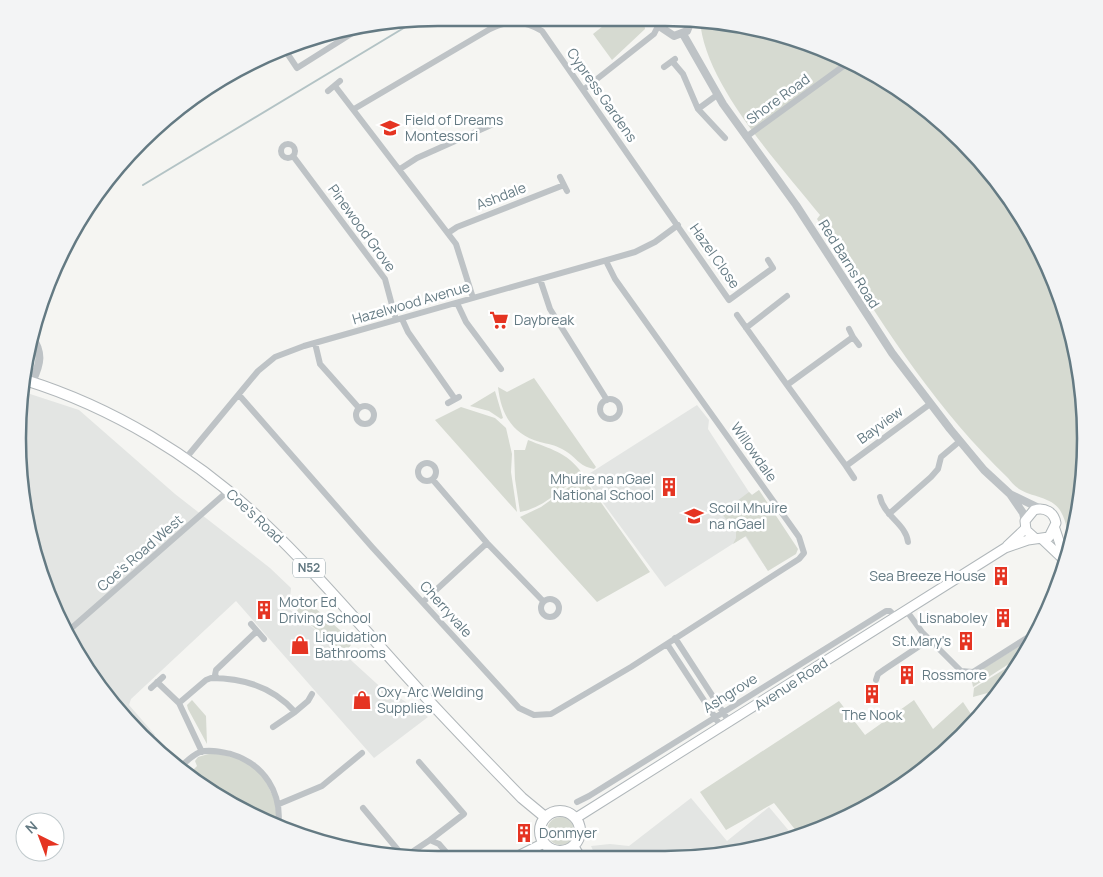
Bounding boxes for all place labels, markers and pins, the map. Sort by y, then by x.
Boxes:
place label: Field of Dreams Montessori [405,110,503,145]
school or university icon: Field of Dreams Montessori [379,117,401,139]
supermarket icon: Daybreak [488,309,510,331]
place label: Daybreak [514,310,575,329]
place label: Mhuire na nGael National School [550,469,654,504]
building icon: Mhuire na nGael National School [658,476,680,498]
place label: Scoil Mhuire na nGael [709,498,788,533]
school or university icon: Scoil Mhuire na nGael [683,505,705,527]
building icon: Sea Breeze House [990,565,1012,587]
place label: Sea Breeze House [869,566,986,585]
place label: Motor Ed Driving School [279,592,371,627]
building icon: Motor Ed Driving School [253,599,275,621]
building icon: Lisnaboley [992,607,1014,629]
place label: Lisnaboley [919,608,989,627]
place label: Liquidation Bathrooms [315,627,387,662]
building icon: St.Mary's [955,630,977,652]
place label: St.Mary's [892,631,951,650]
shop icon: Liquidation Bathrooms [289,634,311,656]
building icon: Rossmore [896,664,918,686]
place label: Rossmore [922,665,987,684]
place label: Oxy-Arc Welding Supplies [377,682,483,717]
building icon: The Nook [861,683,883,705]
shop icon: Oxy-Arc Welding Supplies [351,689,373,711]
place label: The Nook [842,705,903,724]
building icon: Donmyer [513,822,535,844]
place label: Donmyer [539,823,597,842]

